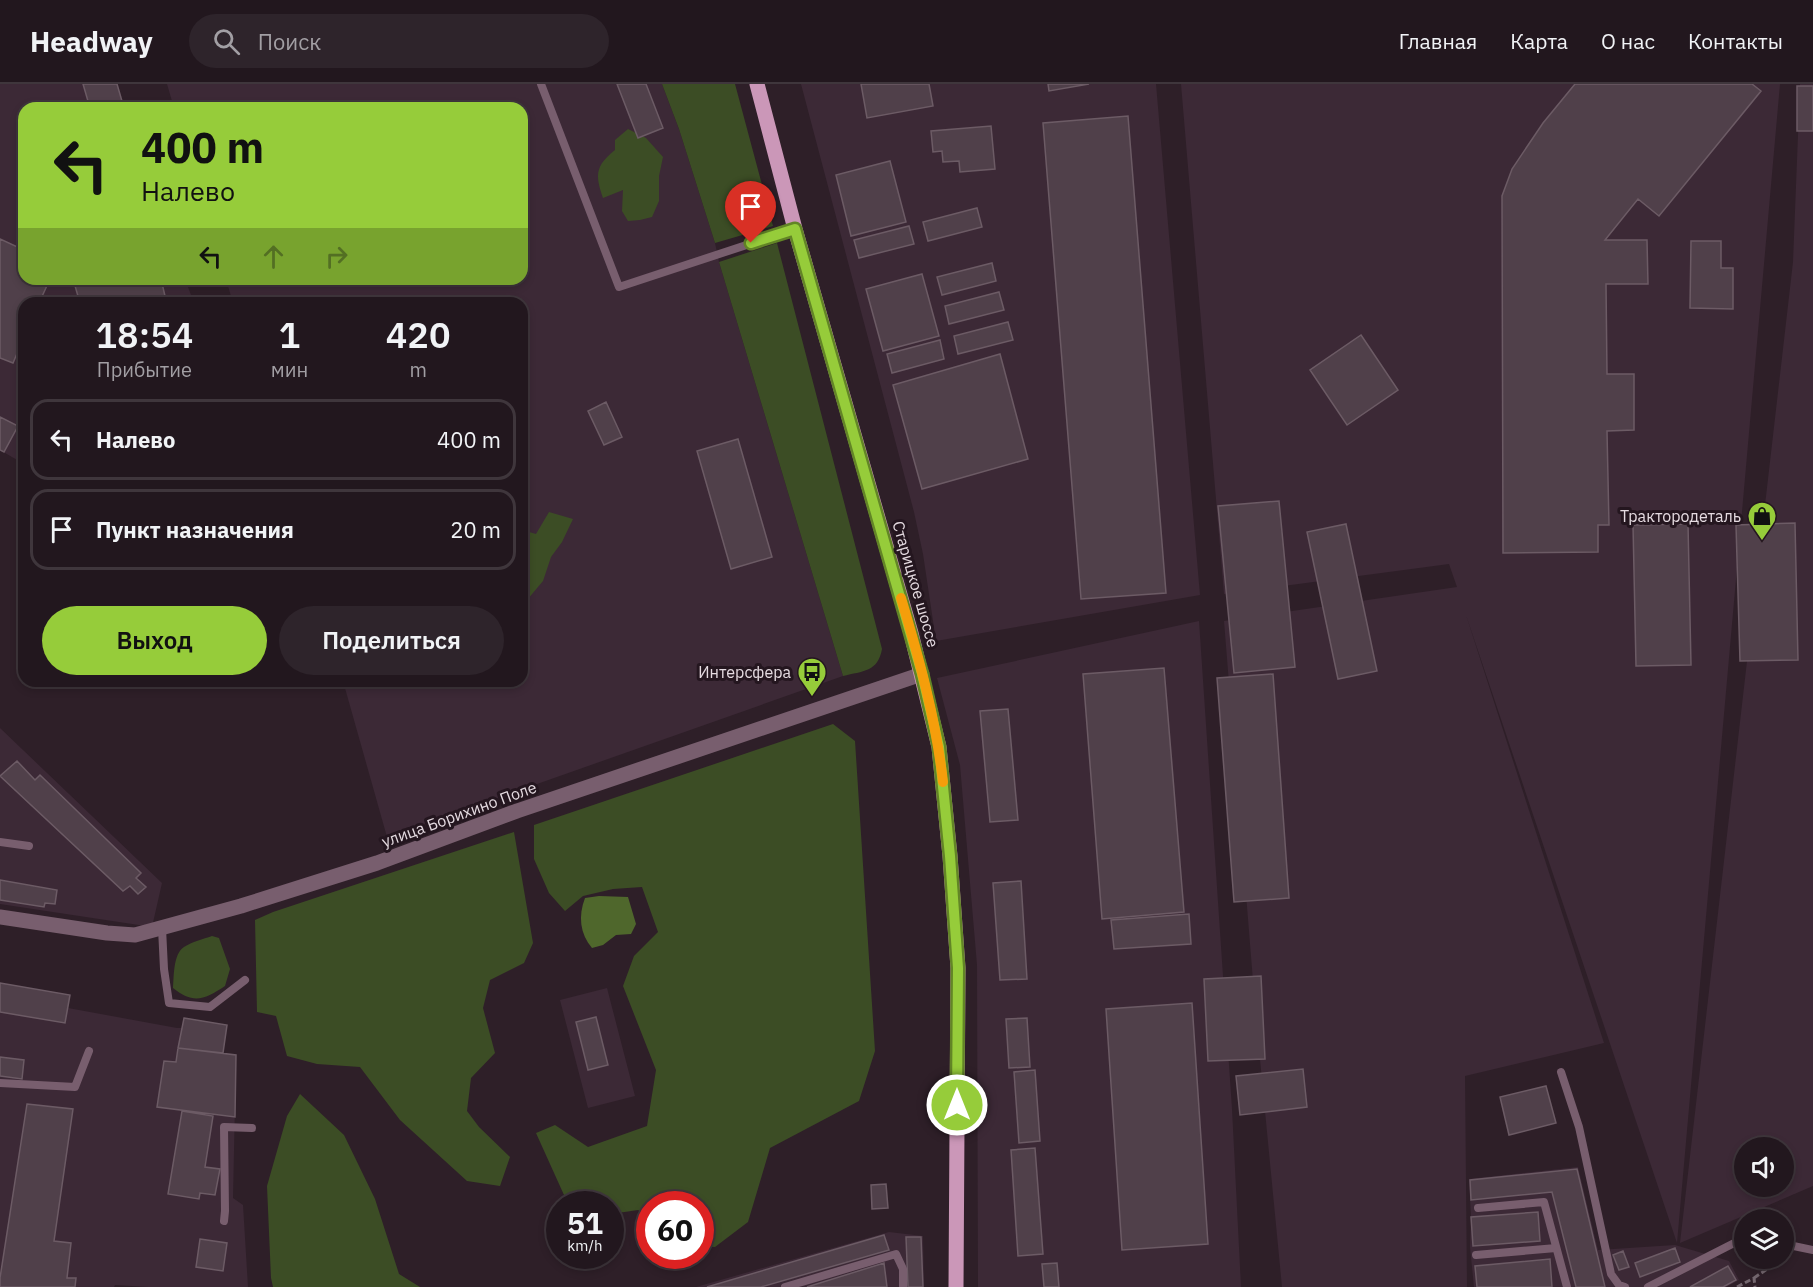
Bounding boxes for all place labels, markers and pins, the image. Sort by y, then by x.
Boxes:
pin [725,181,776,243]
shop icon: Трактородеталь [1746,500,1778,542]
place label: Трактородеталь [1620,506,1741,526]
bus stop icon: Интерсфера [796,656,828,698]
place label: Интерсфера [698,662,791,682]

